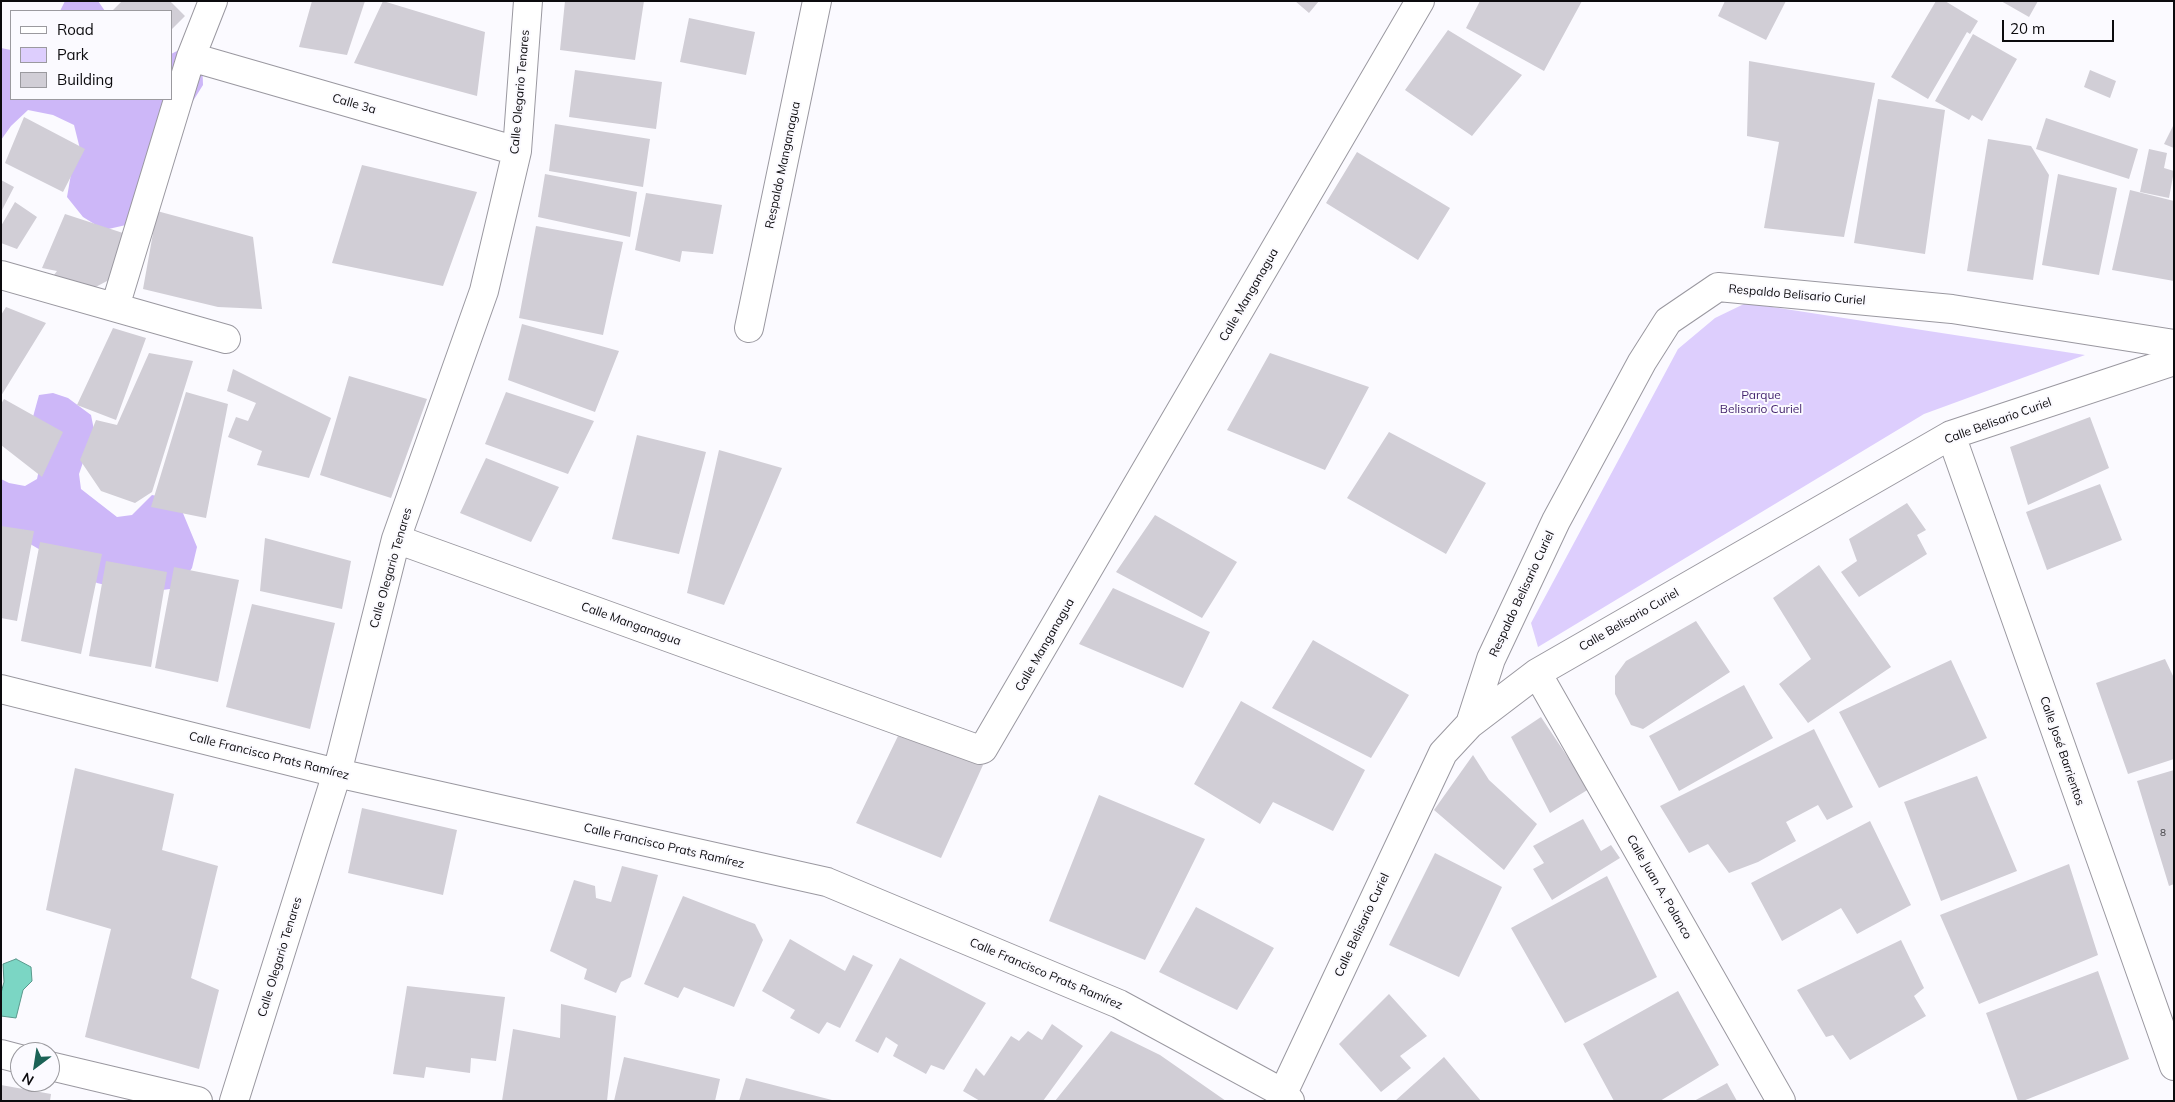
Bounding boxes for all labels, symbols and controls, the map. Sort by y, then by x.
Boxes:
legend [10,10,172,100]
scale bar [2005,10,2118,42]
text: 20 m [2010,19,2045,38]
text: Road [57,20,94,39]
street label: Calle Olegario Tenares [507,29,533,155]
text: Park [57,45,89,64]
text: Building [57,70,113,89]
street label: Calle 3a [330,91,378,117]
street label: Respaldo Manganagua [762,100,804,230]
street label: Calle Manganagua [1216,246,1282,344]
street label: Respaldo Belisario Curiel [1728,282,1866,308]
park label: Parque Belisario Curiel [1720,388,1802,416]
street label: Calle Belisario Curiel [1942,395,2054,447]
street label: Calle Olegario Tenares [367,506,415,630]
street label: Respaldo Belisario Curiel [1486,529,1558,659]
street label: Calle Belisario Curiel [1577,586,1681,654]
street label: Calle Manganagua [1012,596,1078,694]
street label: Calle Manganagua [579,599,683,649]
street label: Calle José Barrientos [2037,695,2087,807]
street label: Calle Francisco Prats Ramírez [187,729,351,783]
street label: Calle Francisco Prats Ramírez [582,820,746,872]
house number: 8 [2160,827,2166,839]
street label: Calle Juan A. Polanco [1623,832,1695,942]
street label: Calle Belisario Curiel [1332,871,1392,979]
street label: Calle Olegario Tenares [255,895,305,1019]
street label: Calle Francisco Prats Ramírez [967,935,1125,1013]
north arrow [10,1042,60,1092]
text: N [19,1069,37,1089]

